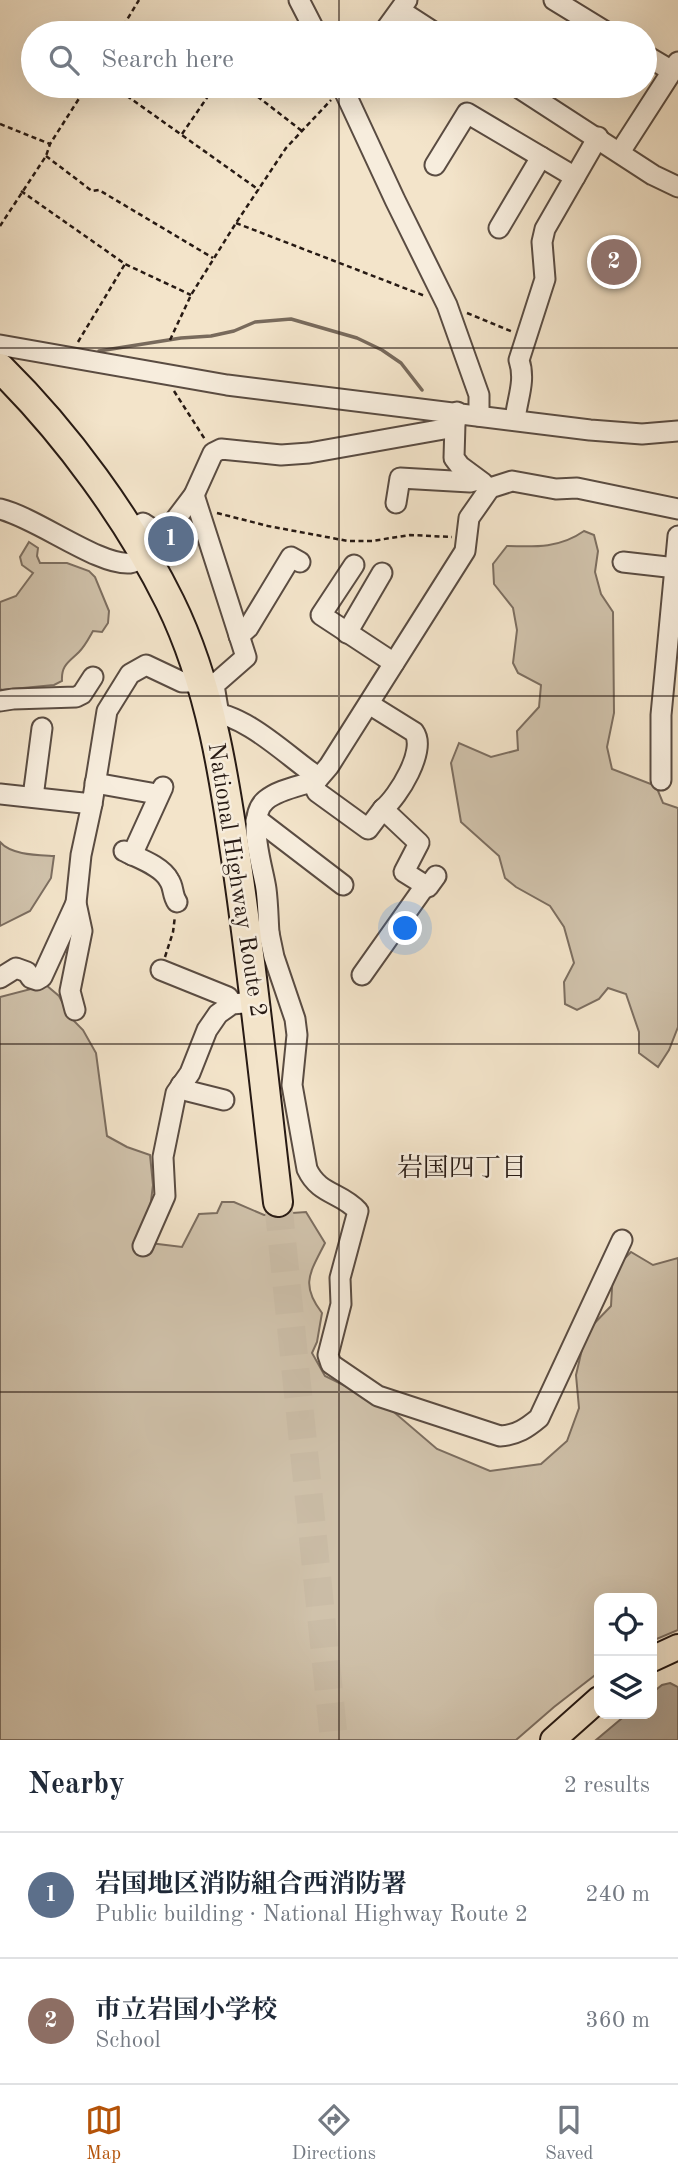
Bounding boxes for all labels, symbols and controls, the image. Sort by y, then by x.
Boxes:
search box [21,21,657,98]
icon: search [45,41,83,79]
text: Search here [101,47,234,73]
pin: 2 [591,236,637,288]
pin: 1 [148,513,194,565]
street label: National Highway Route 2 [202,741,270,1019]
your location [388,911,422,945]
district label: 岩国四丁目 [397,1154,527,1182]
map controls [594,1593,657,1719]
button: locate [594,1593,657,1656]
button: layers [594,1656,657,1719]
text: Nearby [28,1770,125,1800]
text: 2 results [564,1774,650,1797]
text: 岩国地区消防組合西消防署 [95,1872,407,1898]
text: 1 [44,1883,58,1906]
text: 240 m [585,1883,650,1906]
text: Public building · National Highway Route 2 [95,1903,528,1926]
text: 市立岩国小学校 [95,1998,277,2024]
text: 2 [44,2009,58,2032]
text: 360 m [585,2009,650,2032]
text: School [95,2029,161,2052]
tab: Map [85,2101,123,2166]
tab: Directions [292,2101,376,2166]
tab: Saved [545,2101,593,2166]

